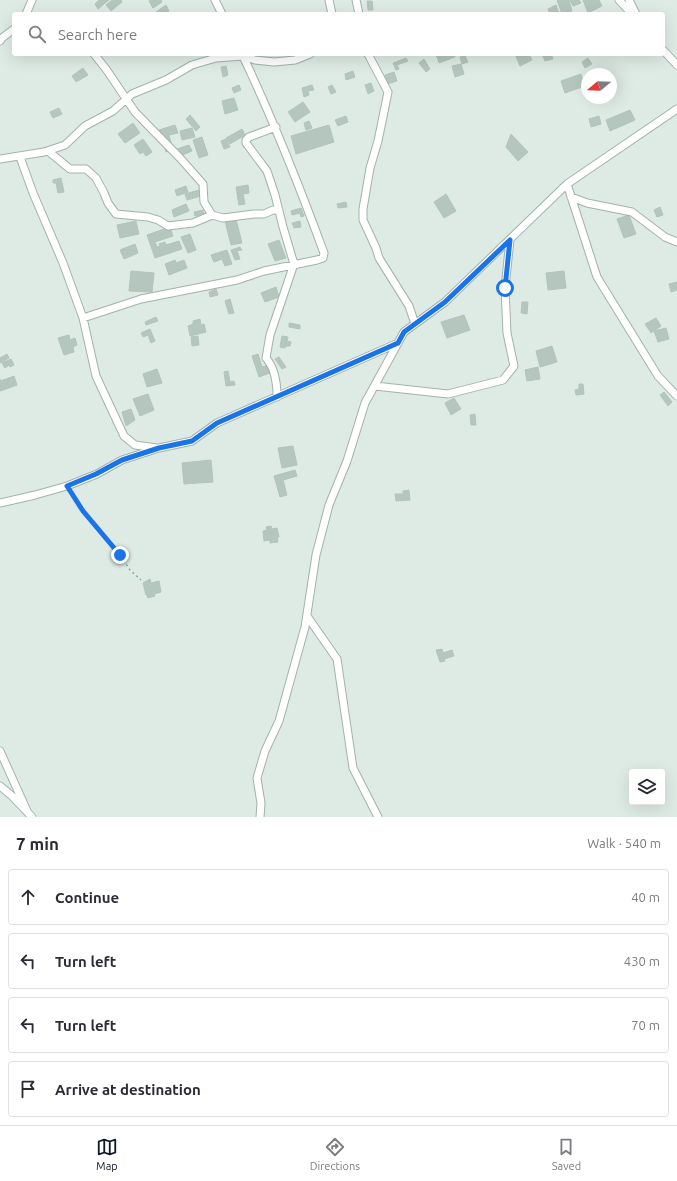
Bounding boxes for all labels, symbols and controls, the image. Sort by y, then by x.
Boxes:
search box [12,12,665,56]
icon: search [26,23,48,45]
text: Search here [58,26,137,43]
north arrow [581,68,617,104]
route start [496,279,514,297]
route end [111,546,129,564]
map controls [629,769,665,805]
button: layers [629,769,665,805]
text: 7 min [16,834,59,853]
text: Walk · 540 m [587,836,661,850]
icon: ahead [17,886,39,908]
text: Continue [55,889,119,906]
text: 40 m [631,890,660,904]
icon: left [17,950,39,972]
text: Turn left [55,953,116,970]
text: 430 m [624,954,660,968]
icon: left [17,1014,39,1036]
text: Turn left [55,1017,116,1034]
text: 70 m [631,1018,660,1032]
icon: arrive [17,1078,39,1100]
text: Arrive at destination [55,1081,201,1098]
tab: Map [96,1136,118,1172]
tab: Directions [310,1136,360,1172]
tab: Saved [552,1136,581,1172]

